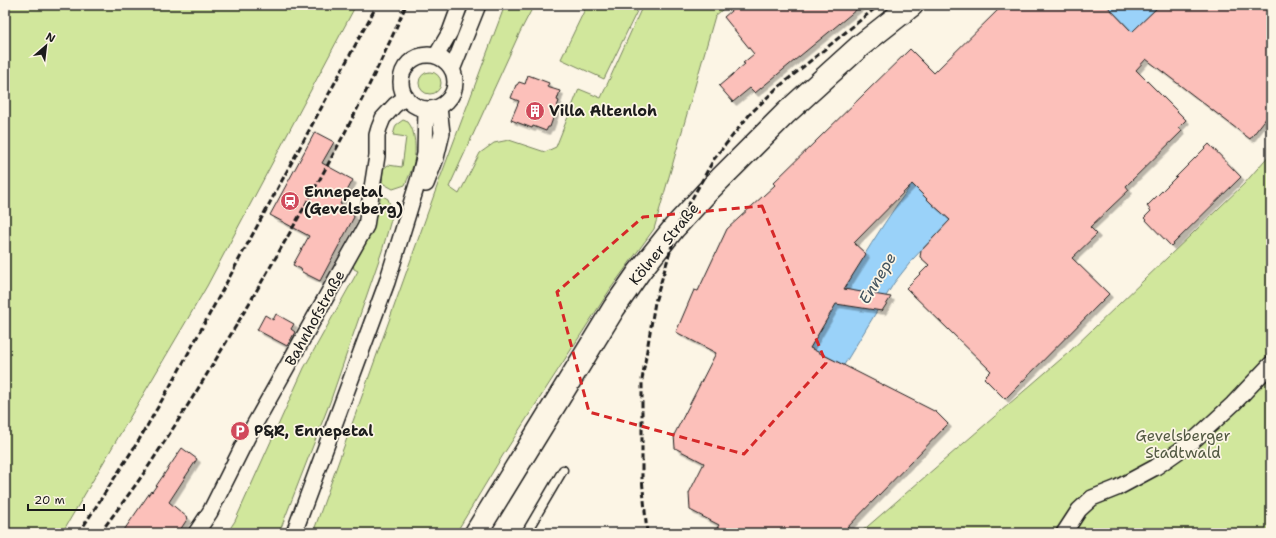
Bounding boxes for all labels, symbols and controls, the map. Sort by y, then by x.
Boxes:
north arrow [26,26,66,66]
text: N [43,29,58,46]
building icon: Villa Altenloh [524,100,546,122]
place label: Villa Altenloh [549,101,657,121]
place label: Ennepetal (Gevelsberg) [304,182,403,219]
station icon: Ennepetal (Gevelsberg) [279,190,301,212]
street label: Kölner Straße [625,199,703,289]
water label: Ennepe [854,249,901,308]
street label: Bahnhofstraße [280,266,350,370]
parking icon: P&R, Ennepetal [229,420,251,442]
place label: P&R, Ennepetal [254,421,373,441]
park label: Gevelsberger Stadtwald [1135,426,1231,463]
scale bar [28,486,84,512]
text: 20 m [34,492,65,508]

